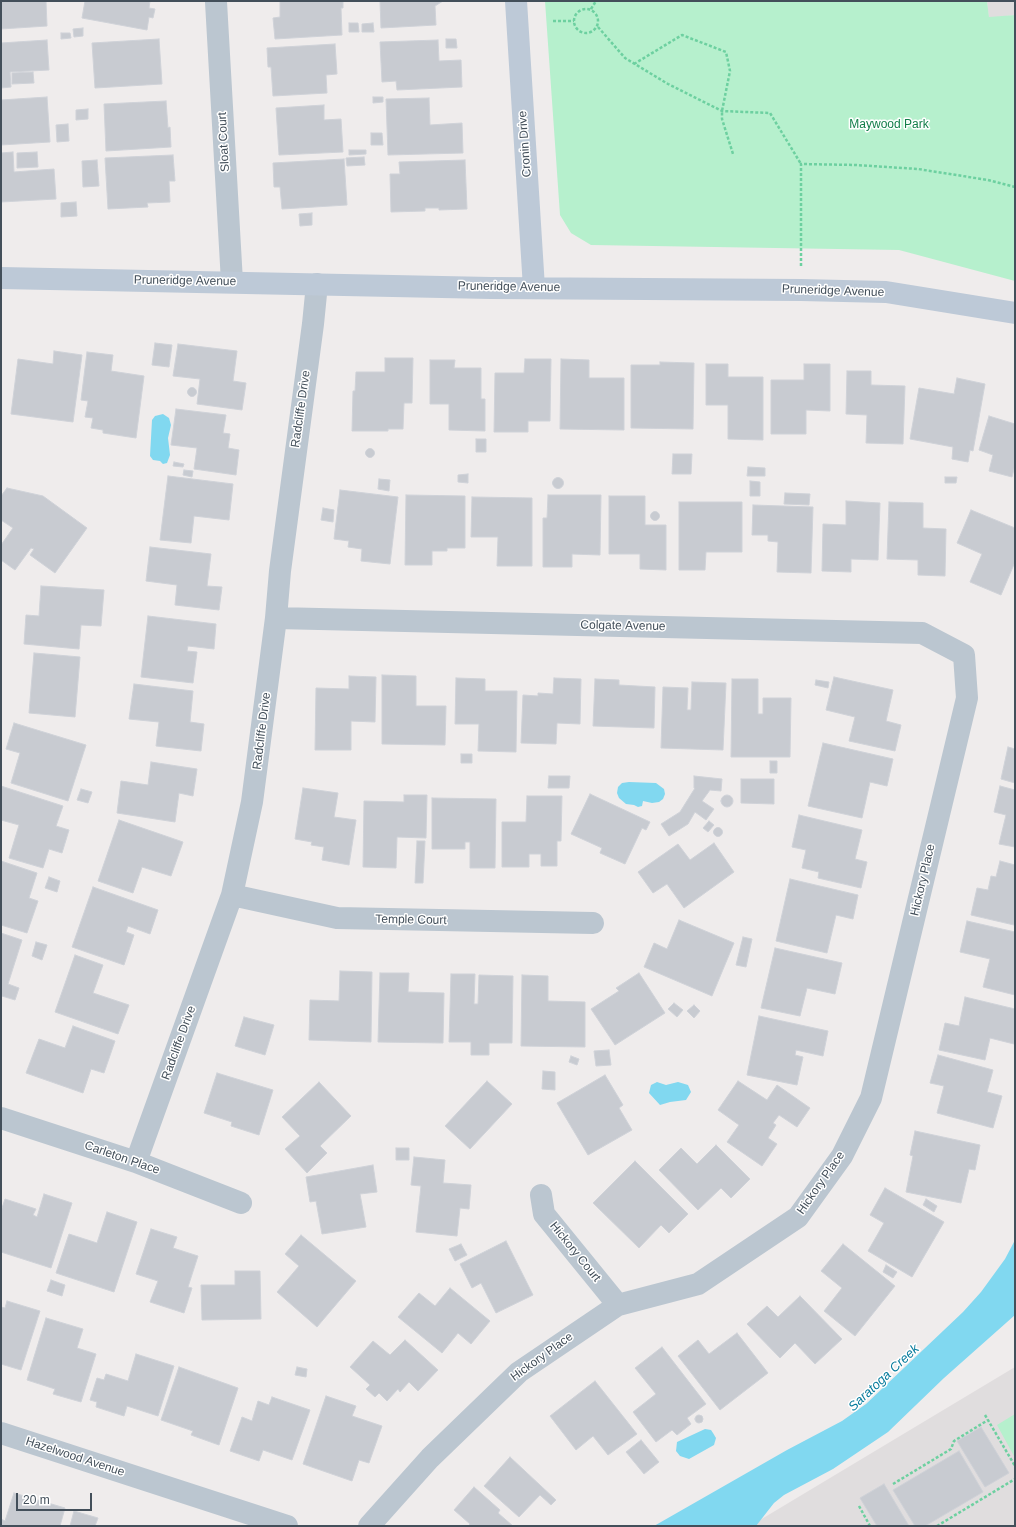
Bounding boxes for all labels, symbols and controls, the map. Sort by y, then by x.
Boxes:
street label: Cronin Drive [515,110,535,178]
street label: Sloat Court [215,112,233,172]
park label: Maywood Park [849,118,929,132]
street label: Pruneridge Avenue [134,273,236,289]
street label: Pruneridge Avenue [458,279,560,295]
street label: Pruneridge Avenue [782,282,884,300]
street label: Radcliffe Drive [288,369,314,449]
street label: Colgate Avenue [580,618,666,634]
street label: Radcliffe Drive [250,692,274,770]
street label: Hickory Place [908,843,938,917]
street label: Temple Court [375,912,447,928]
street label: Radcliffe Drive [159,1004,199,1082]
street label: Carleton Place [82,1138,162,1178]
street label: Hickory Place [794,1149,848,1217]
street label: Hickory Court [547,1219,603,1285]
street label: Hickory Place [508,1330,576,1384]
water label: Saratoga Creek [845,1341,923,1415]
street label: Hazelwood Avenue [24,1434,126,1480]
scale bar [18,1485,94,1511]
text: 20 m [23,1493,50,1507]

